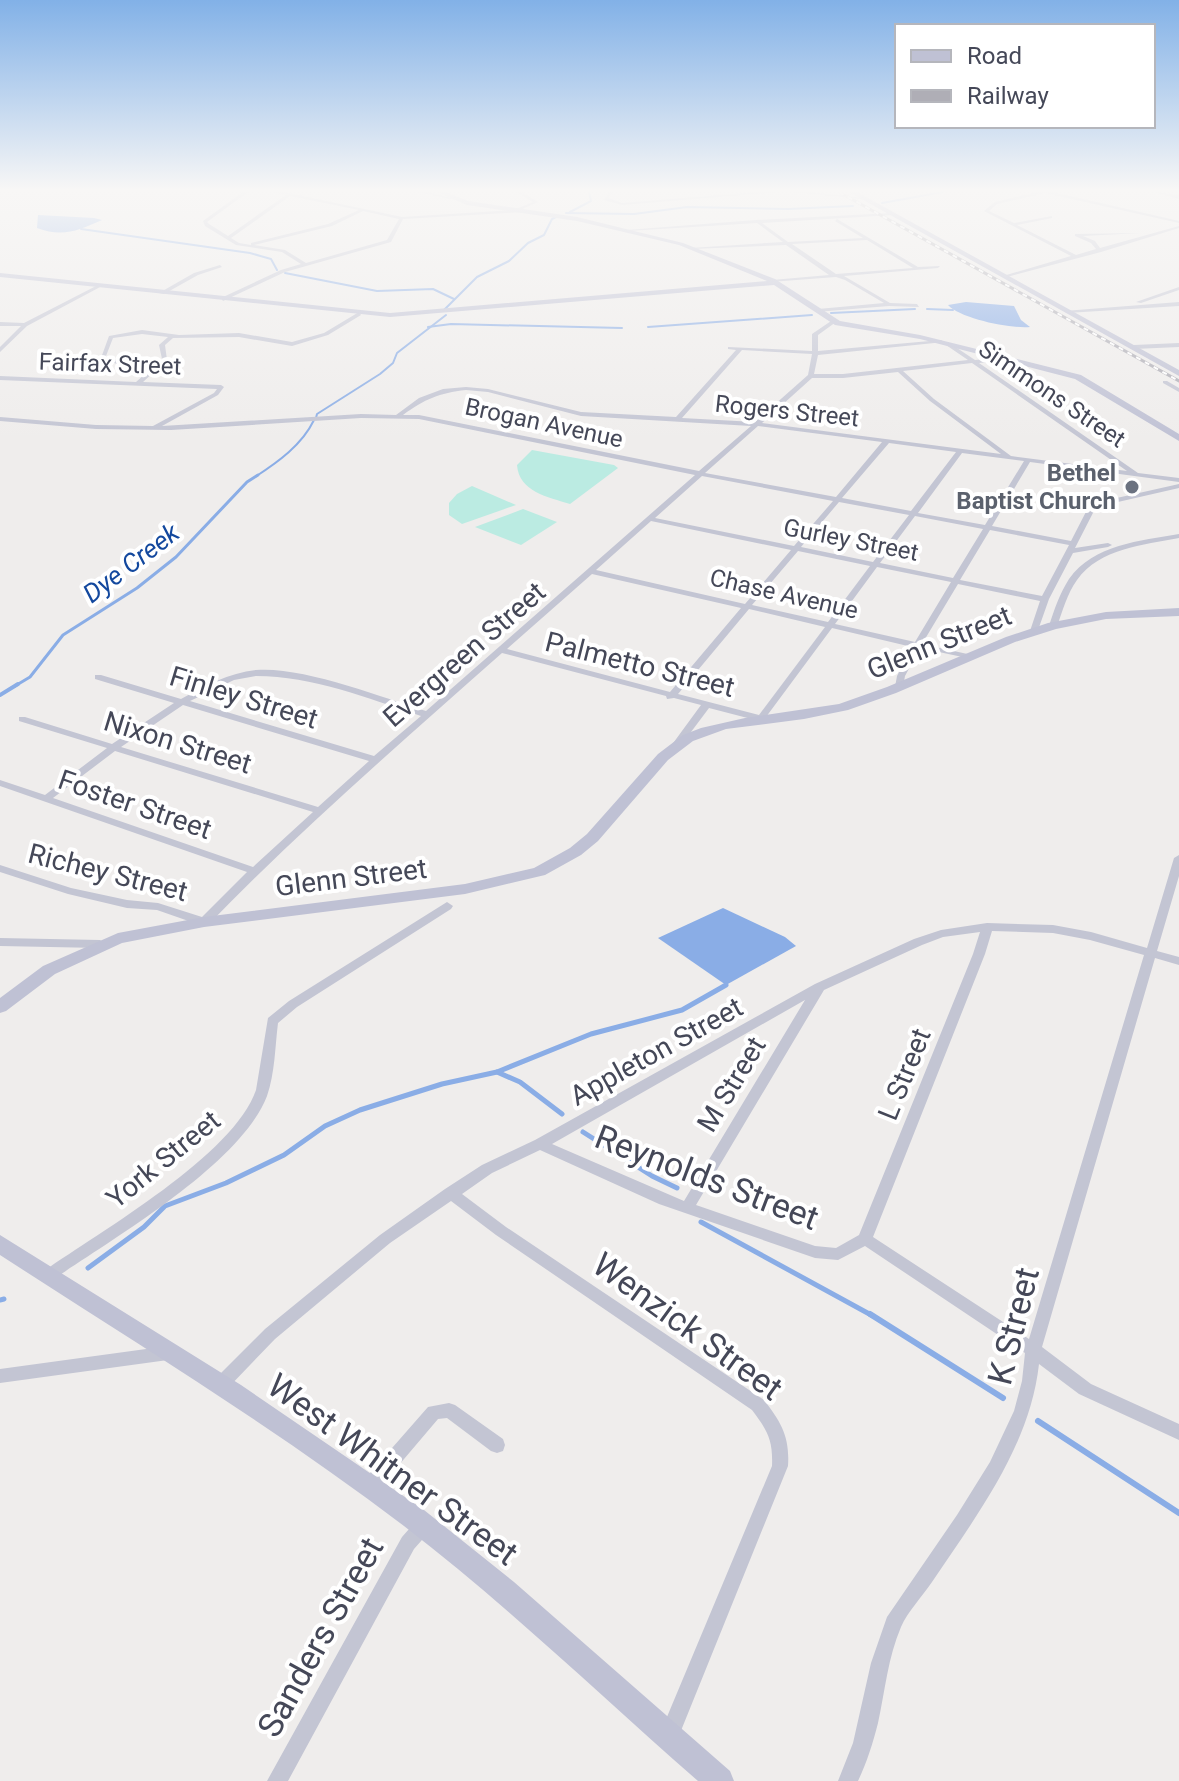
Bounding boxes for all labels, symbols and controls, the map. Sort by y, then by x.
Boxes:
legend [895,24,1155,128]
text: Road [967,42,1022,70]
text: Railway [967,82,1049,110]
street label: Simmons Street [973,335,1131,453]
street label: Fairfax Street [38,348,182,380]
street label: Rogers Street [714,390,860,432]
street label: Brogan Avenue [462,393,626,453]
place label: Bethel Baptist Church [956,459,1116,515]
marker: Bethel Baptist Church [1123,478,1141,496]
street label: Gurley Street [781,513,921,567]
water label: Dye Creek [77,516,186,609]
street label: Chase Avenue [707,563,861,625]
street label: Evergreen Street [377,575,552,734]
street label: Glenn Street [862,599,1016,686]
street label: Palmetto Street [542,625,738,704]
street label: Finley Street [166,659,322,736]
street label: Nixon Street [100,704,256,781]
street label: Foster Street [54,763,216,846]
street label: Richey Street [25,837,191,908]
street label: Glenn Street [273,852,429,903]
street label: Appleton Street [564,990,748,1113]
street label: L Street [871,1024,938,1125]
street label: M Street [690,1031,773,1138]
street label: York Street [100,1104,227,1215]
street label: Reynolds Street [590,1116,824,1238]
street label: Wenzick Street [585,1244,791,1408]
street label: K Street [979,1263,1047,1389]
street label: West Whitner Street [260,1365,526,1573]
street label: Sanders Street [249,1530,391,1744]

